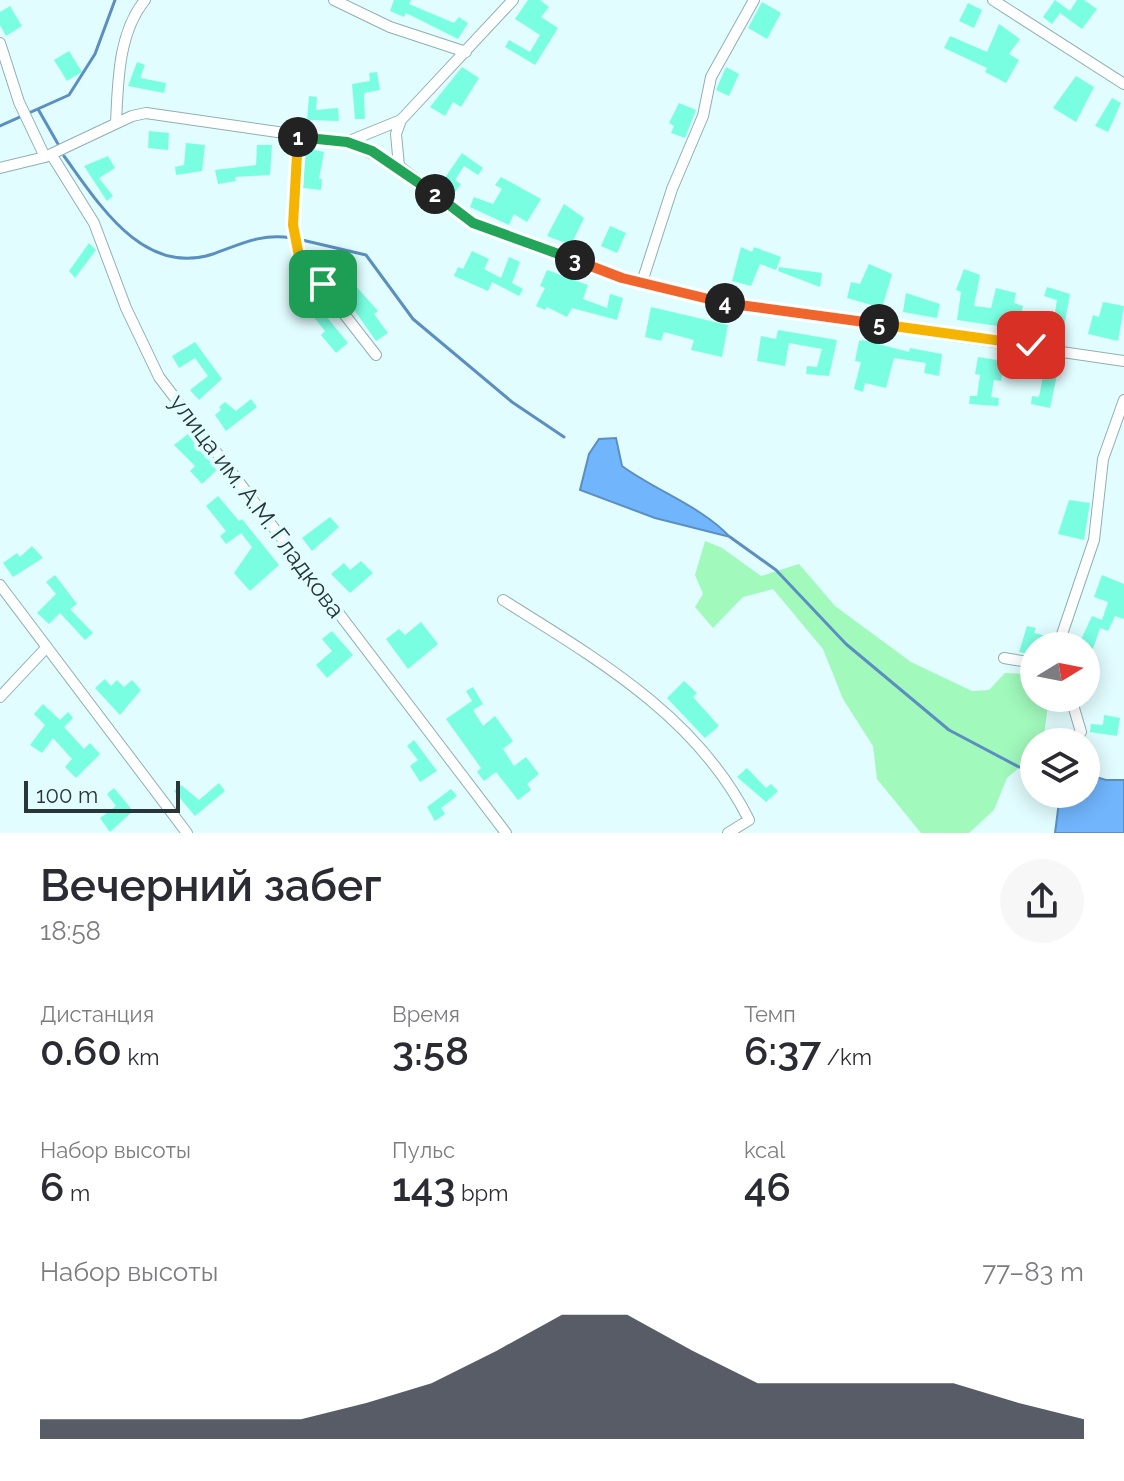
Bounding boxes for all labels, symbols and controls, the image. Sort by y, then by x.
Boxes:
pin: 1 [278,117,318,157]
text: 1 [293,124,303,150]
pin: 2 [415,174,455,214]
text: 2 [429,181,441,207]
pin: 3 [555,240,595,280]
text: 3 [569,247,581,273]
pin [289,250,357,318]
icon: arrive [301,262,345,306]
pin: 4 [705,283,745,323]
text: 4 [719,290,731,316]
pin: 5 [859,304,899,344]
text: 5 [873,311,885,337]
pin [997,311,1065,379]
icon: check [1009,323,1053,367]
street label: улица им. А.М. Гладкова [164,388,351,623]
north arrow [1020,632,1100,712]
map controls [1020,632,1100,808]
button: layers [1020,728,1100,808]
scale bar [24,777,180,813]
text: 100 m [36,782,98,808]
button: share [1000,859,1084,943]
text: Вечерний забег [40,860,382,911]
text: 18:58 [40,916,101,946]
text: Дистанция [40,1001,154,1027]
text: Время [392,1001,460,1027]
text: Темп [744,1001,796,1027]
text: 0.60 [40,1027,122,1074]
text: 3:58 [392,1027,469,1074]
text: 6:37 [744,1027,821,1074]
text: km [122,1044,159,1070]
text: /km [821,1044,872,1070]
text: Набор высоты [40,1137,191,1163]
text: Пульс [392,1137,455,1163]
text: kcal [744,1137,785,1163]
text: 6 [40,1163,64,1210]
text: 143 [392,1163,455,1210]
text: 46 [744,1163,791,1210]
text: m [64,1180,90,1206]
text: bpm [455,1180,508,1206]
text: Набор высоты [40,1257,218,1287]
text: 77–83 m [982,1257,1084,1287]

